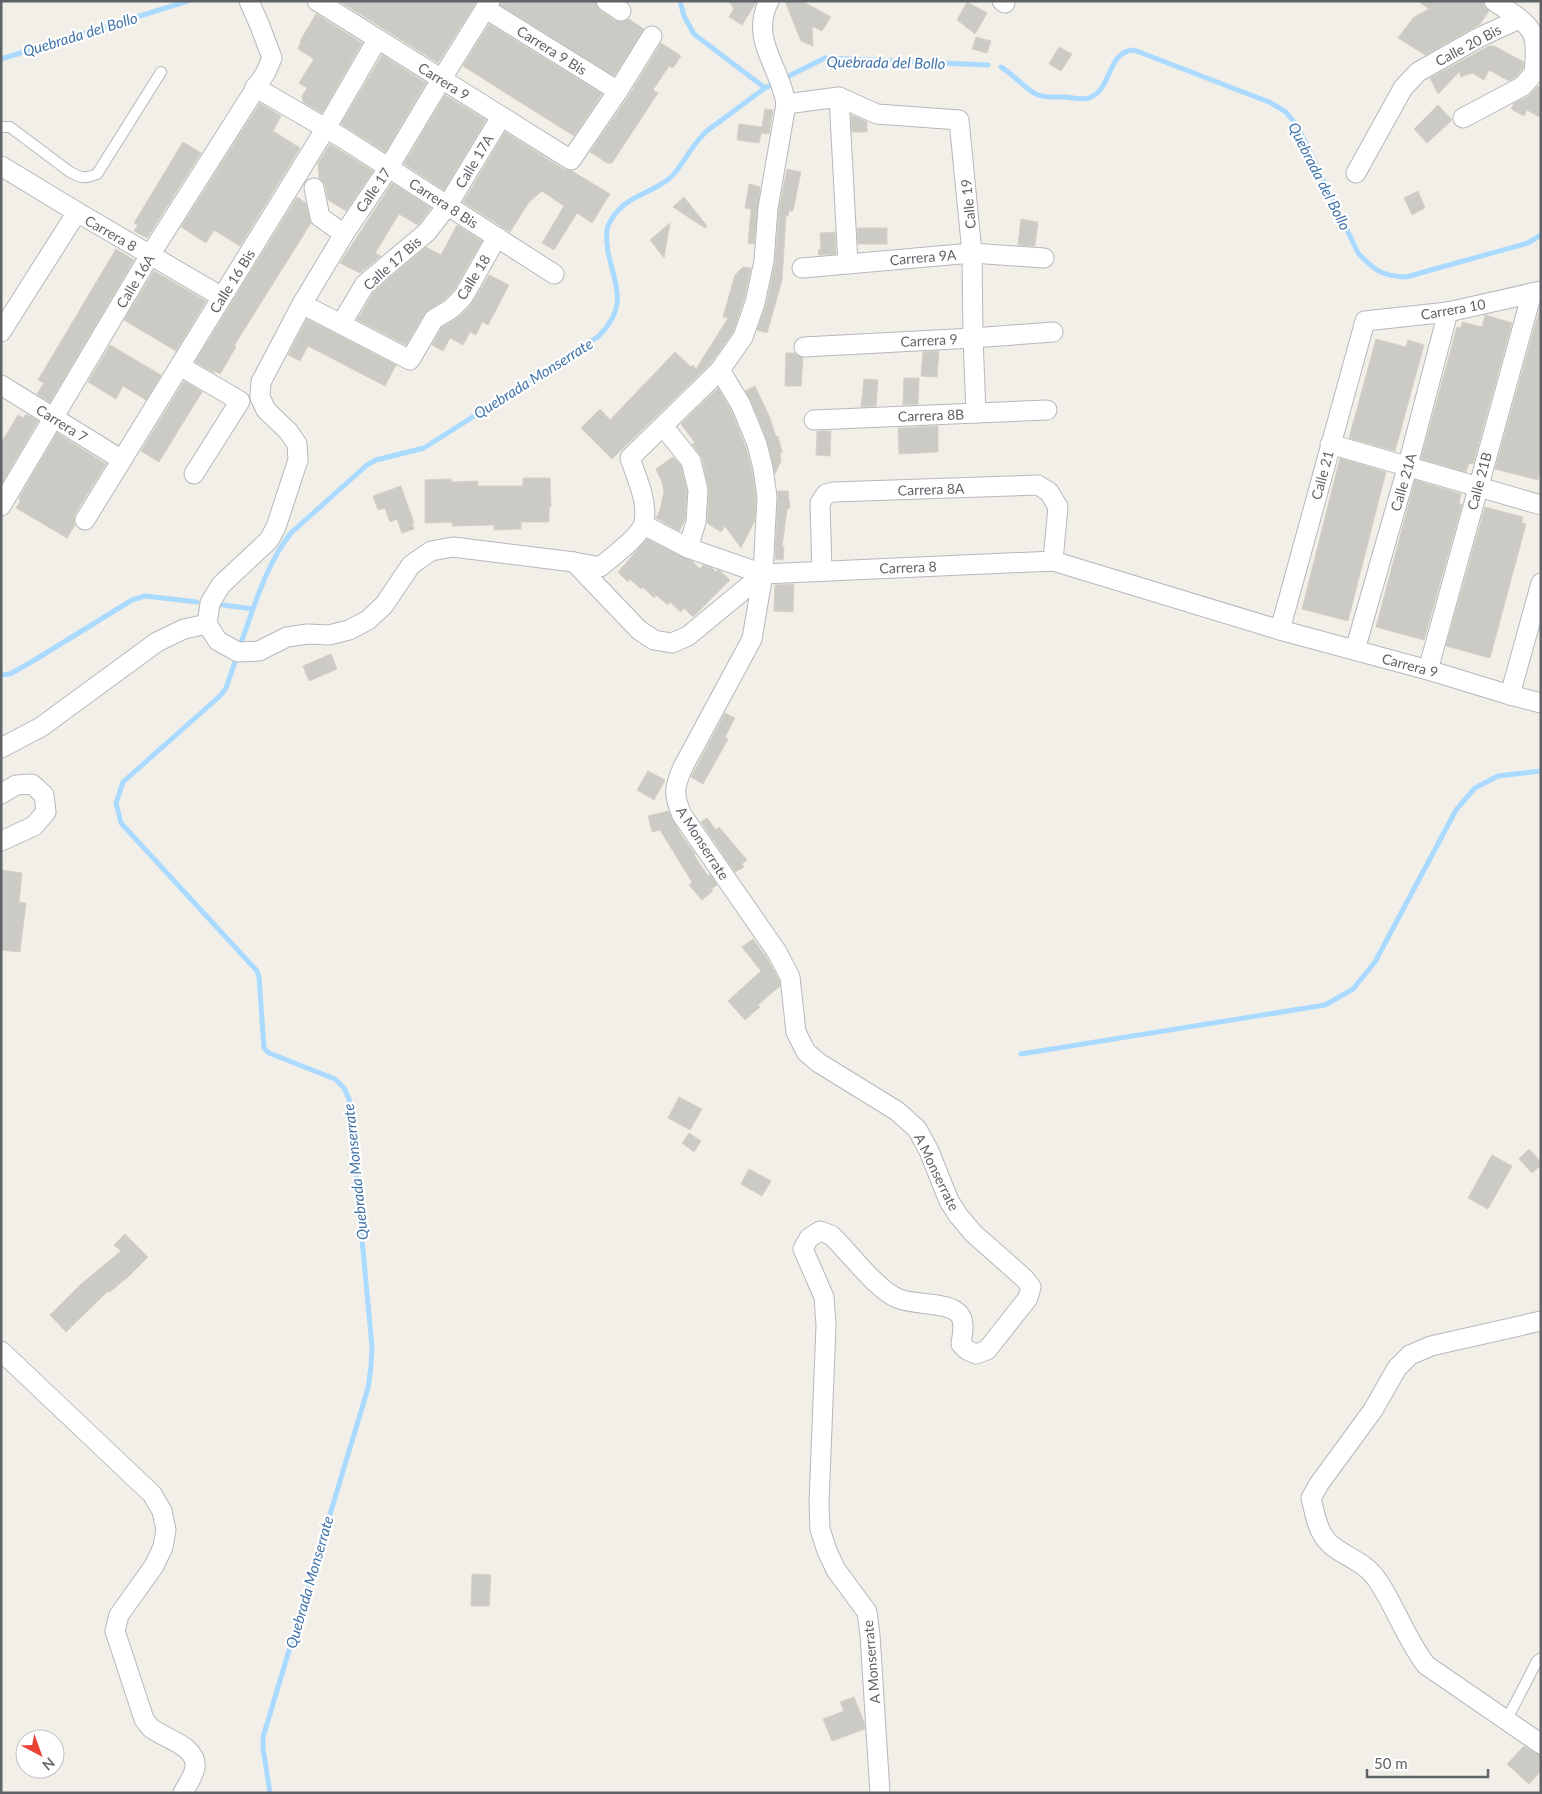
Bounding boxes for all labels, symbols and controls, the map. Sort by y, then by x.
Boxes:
water label: Quebrada del Bollo [21,8,140,60]
street label: Calle 20 Bis [1432,21,1504,69]
street label: Carrera 9 Bis [514,22,590,78]
water label: Quebrada del Bollo [826,52,946,72]
street label: Carrera 9 [415,59,473,103]
water label: Quebrada del Bollo [1285,119,1355,233]
street label: Calle 17A [451,131,497,191]
street label: Calle 17 [352,164,394,216]
street label: Carrera 8 Bis [406,174,482,232]
street label: Calle 19 [957,178,979,230]
street label: Carrera 8 [82,211,140,255]
street label: Calle 17 Bis [360,233,424,293]
street label: Calle 16 Bis [206,246,258,316]
street label: Carrera 9A [889,246,957,268]
street label: Calle 16A [112,251,158,311]
street label: Calle 18 [453,251,493,303]
street label: Carrera 10 [1419,295,1487,323]
street label: Carrera 9 [900,330,958,350]
water label: Quebrada Monserrate [470,334,596,422]
street label: Carrera 7 [33,401,91,445]
street label: Carrera 8B [898,405,964,425]
street label: Calle 21 [1307,449,1337,501]
street label: Calle 21B [1463,450,1495,512]
street label: Calle 21A [1387,451,1420,513]
street label: Carrera 8A [897,479,965,499]
street label: Carrera 8 [879,558,937,576]
street label: Carrera 9 [1380,649,1440,681]
street label: A Monserrate [673,803,733,883]
water label: Quebrada Monserrate [339,1103,371,1241]
street label: A Monserrate [911,1131,963,1213]
water label: Quebrada Monserrate [281,1514,337,1650]
street label: A Monserrate [859,1619,883,1705]
north arrow [15,1729,65,1779]
scale bar [1367,1746,1488,1778]
text: N [39,1754,59,1774]
text: 50 m [1374,1754,1408,1772]

